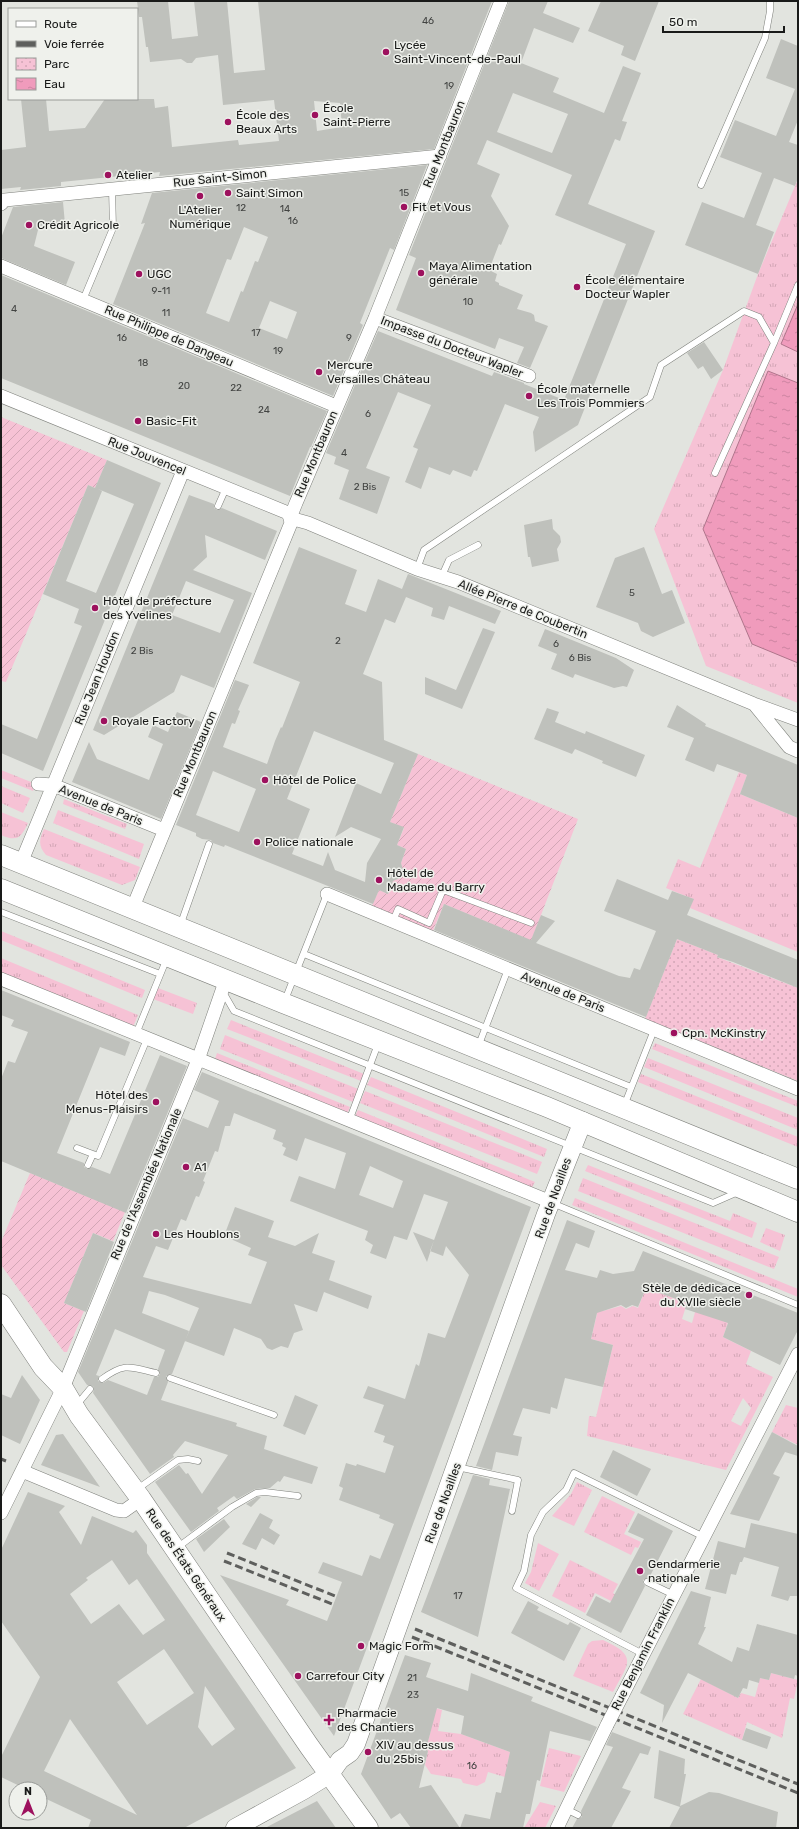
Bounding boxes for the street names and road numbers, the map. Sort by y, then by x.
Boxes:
street label: Rue Montbauron [420,98,468,190]
street label: Rue Saint-Simon [172,166,268,190]
street label: Rue Philippe de Dangeau [102,302,236,370]
street label: Impasse du Docteur Wapler [379,313,526,381]
street label: Rue Montbauron [291,409,341,499]
street label: Rue Jouvencel [106,434,188,478]
street label: Allée Pierre de Coubertin [456,577,590,641]
street label: Rue Jean Houdon [72,629,122,727]
street label: Rue Montbauron [170,709,220,799]
street label: Avenue de Paris [57,782,145,828]
street label: Avenue de Paris [519,969,607,1015]
street label: Rue de l'Assemblée Nationale [108,1106,184,1262]
street label: Rue de Noailles [532,1156,574,1240]
street label: Rue de Noailles [422,1461,464,1545]
street label: Rue des États Généraux [143,1506,229,1625]
street label: Rue Benjamin Franklin [608,1595,678,1713]

